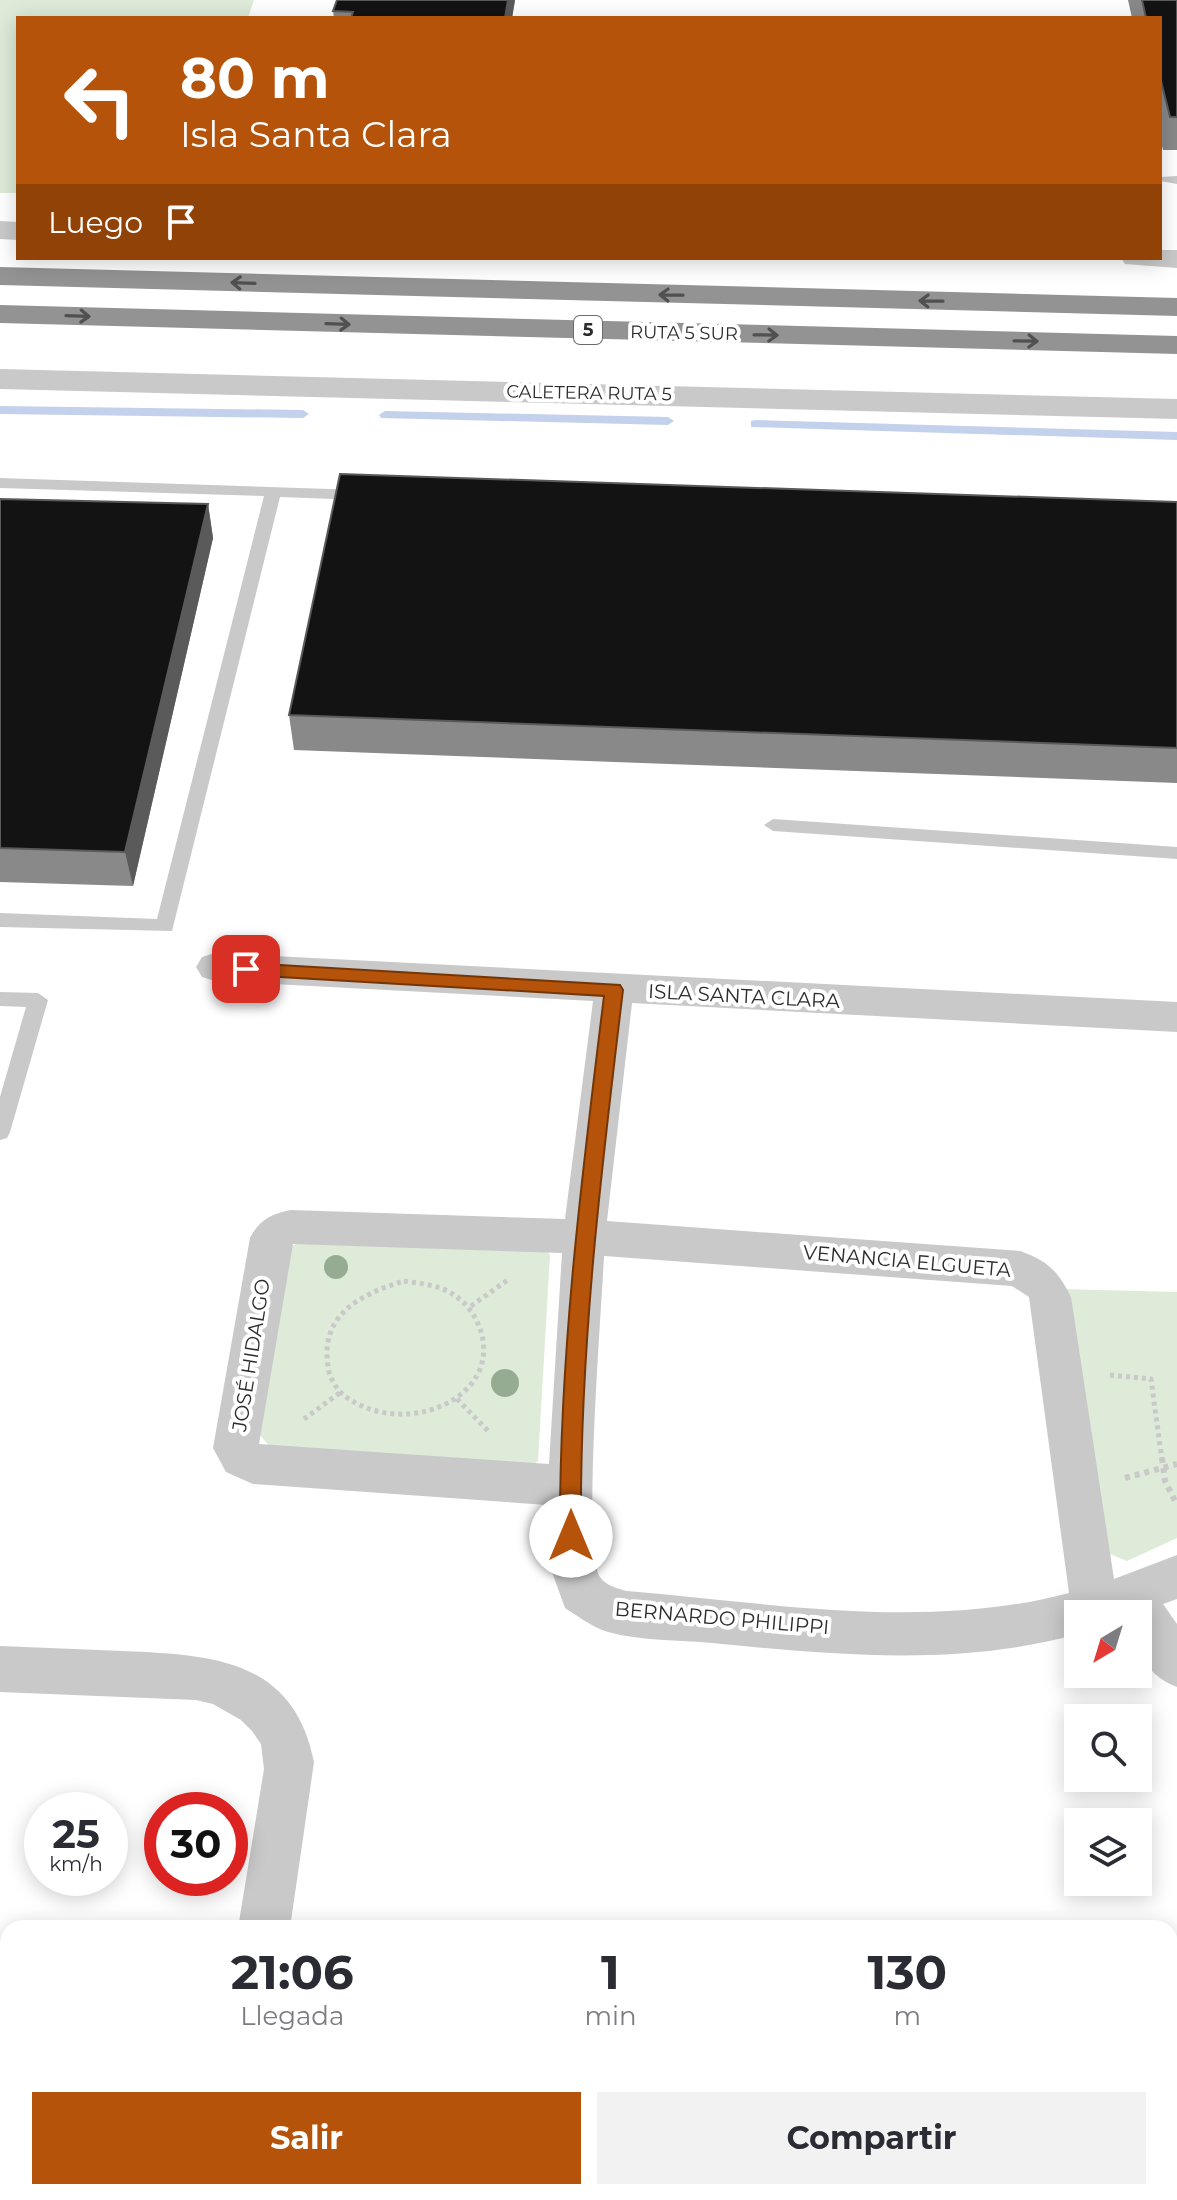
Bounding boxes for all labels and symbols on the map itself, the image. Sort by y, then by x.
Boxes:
one-way arrow [230,275,257,291]
one-way arrow [658,287,685,302]
one-way arrow [918,293,945,308]
one-way arrow [64,309,91,324]
one-way arrow [324,316,351,331]
road number: 5 [574,316,602,344]
street label: RUTA 5 SUR [630,321,738,345]
one-way arrow [752,327,779,342]
one-way arrow [1012,333,1039,349]
street label: CALETERA RUTA 5 [506,381,672,405]
pin [212,935,280,1003]
street label: ISLA SANTA CLARA [647,979,841,1013]
street label: VENANCIA ELGUETA [802,1240,1012,1282]
street label: JOSÉ HIDALGO [227,1277,275,1434]
position arrow [529,1494,613,1578]
street label: BERNARDO PHILIPPI [614,1597,830,1639]
north arrow [1064,1600,1152,1688]
speed limit sign: 30 [144,1792,248,1896]

